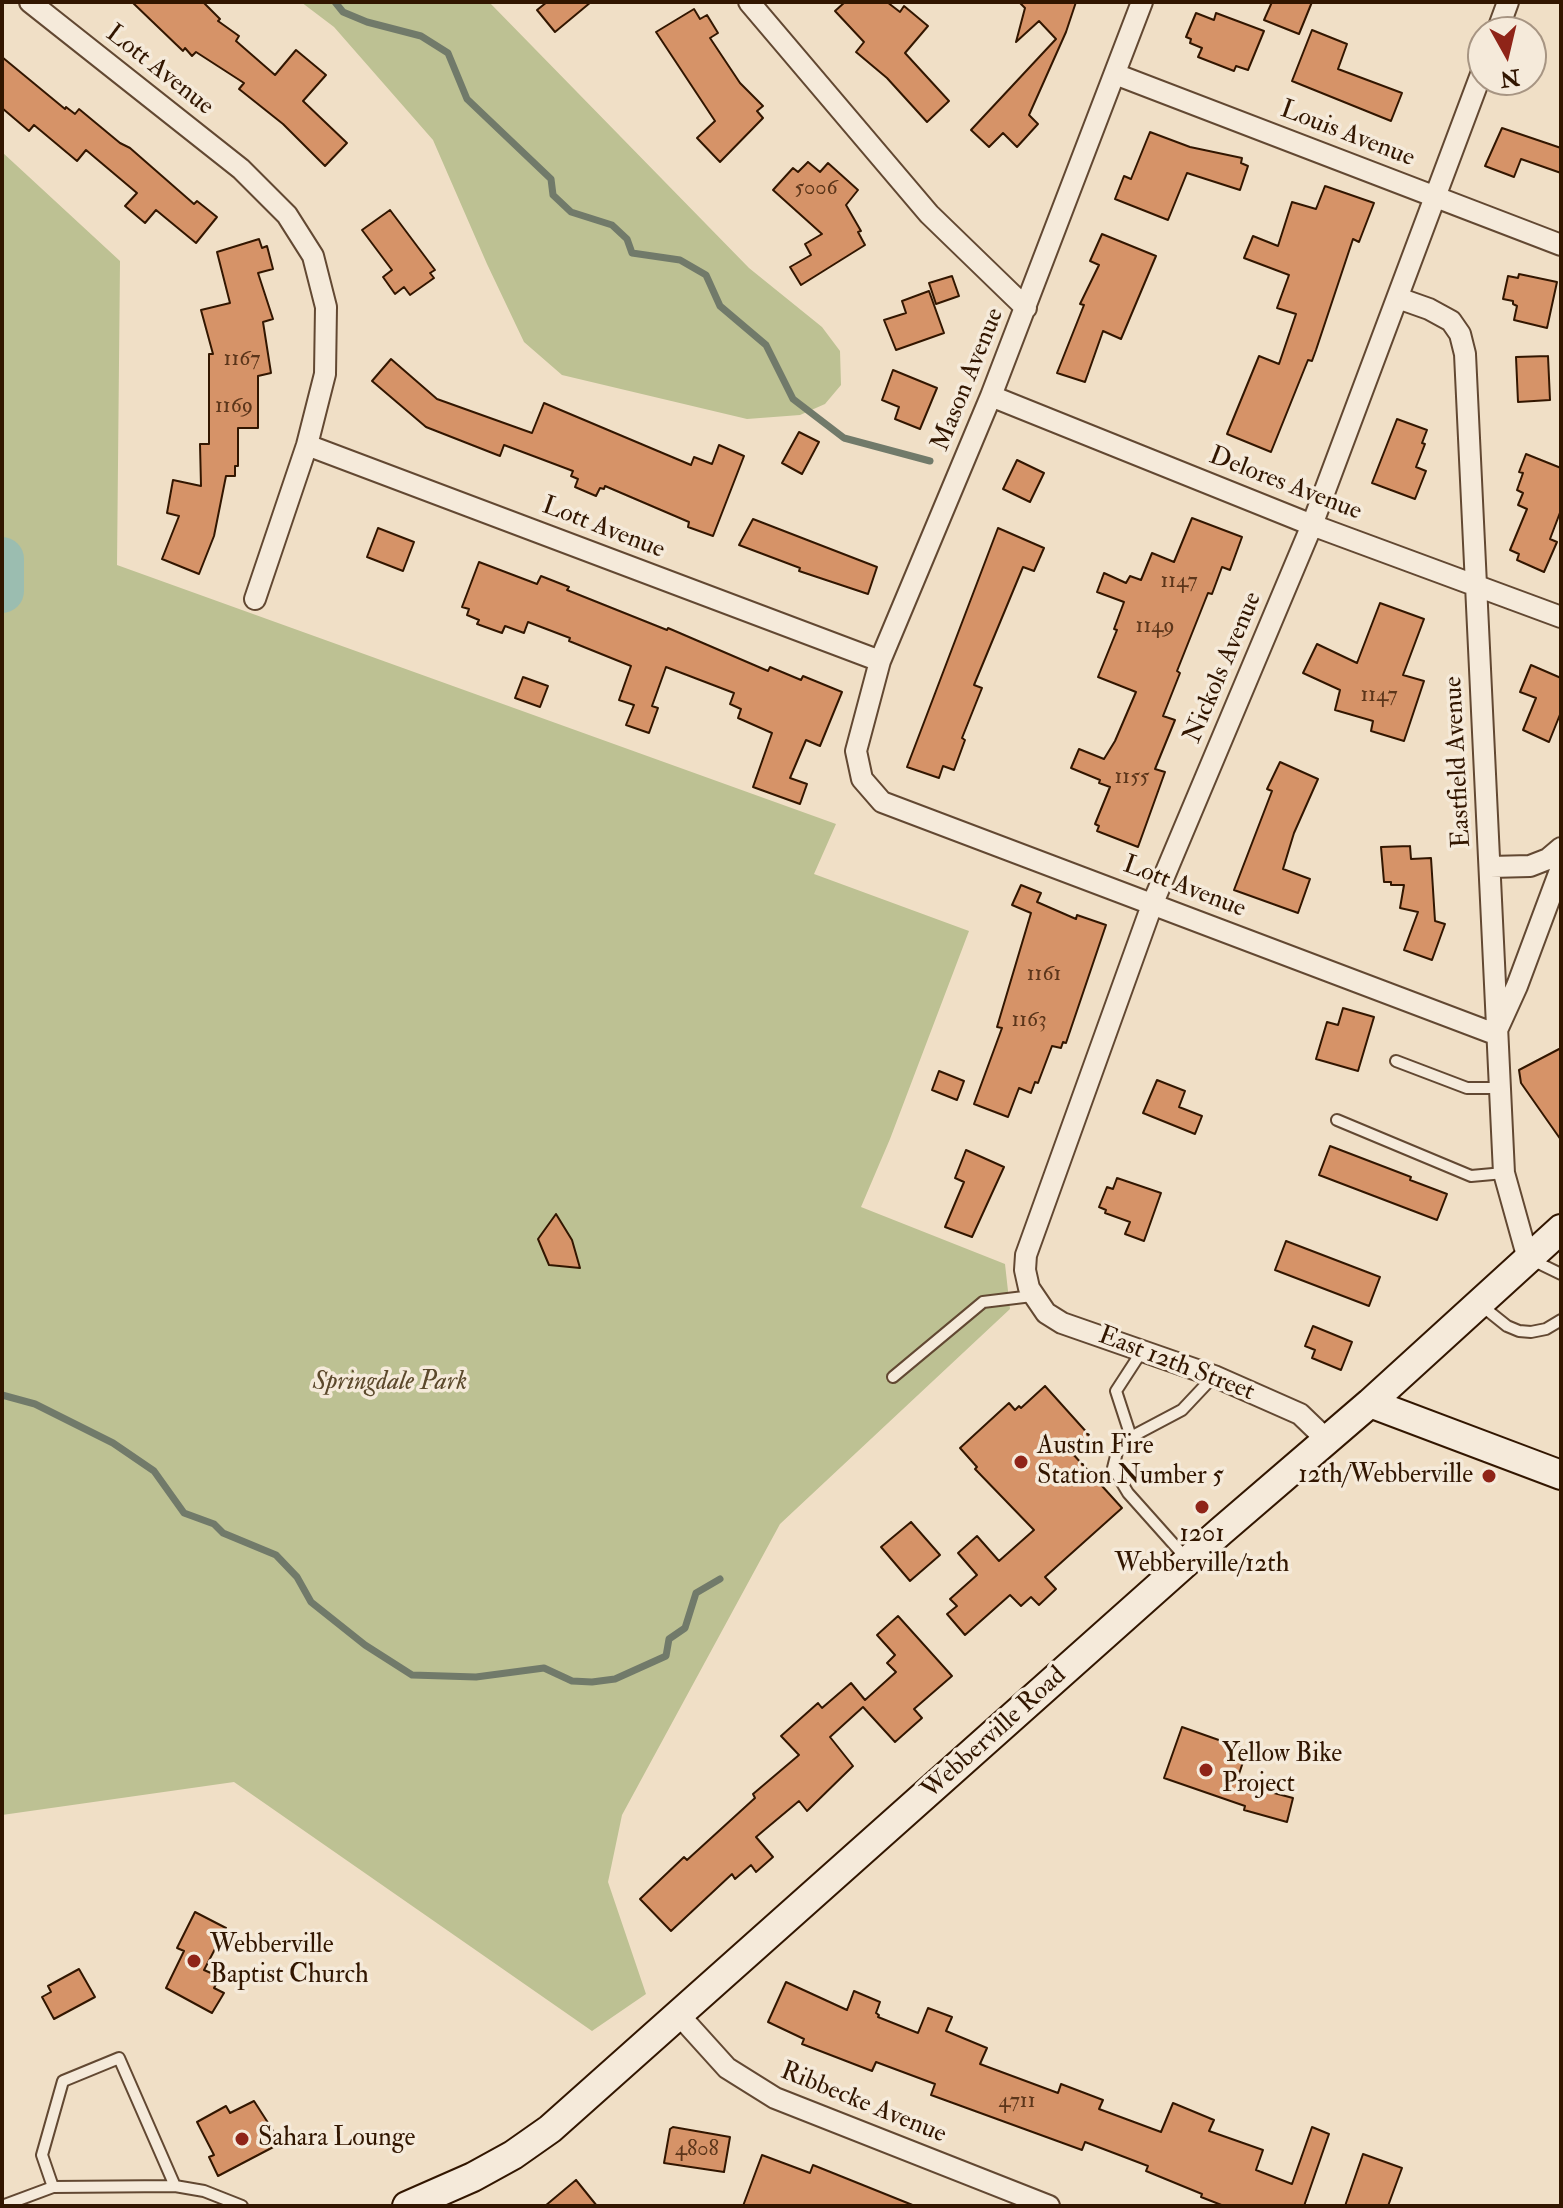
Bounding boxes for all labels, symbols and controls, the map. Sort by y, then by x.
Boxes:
north arrow [1467,16,1547,96]
street label: Lott Avenue [99,19,219,123]
text: N [1498,63,1522,93]
street label: Louis Avenue [1275,95,1419,175]
house number: 5006 [794,176,838,202]
street label: Mason Avenue [926,304,1012,456]
house number: 1167 [224,347,260,373]
house number: 1169 [215,394,253,420]
street label: Delores Avenue [1204,442,1366,528]
street label: Lott Avenue [537,491,669,567]
house number: 1147 [1160,569,1198,595]
street label: Nickols Avenue [1178,588,1270,748]
house number: 1149 [1136,614,1174,640]
street label: Eastfield Avenue [1439,675,1479,849]
house number: 1147 [1360,683,1398,709]
house number: 1155 [1115,765,1149,791]
street label: Lott Avenue [1118,850,1250,926]
house number: 1161 [1027,962,1061,988]
house number: 1163 [1011,1008,1047,1034]
street label: East 12th Street [1093,1321,1259,1409]
park label: Springdale Park [313,1367,467,1399]
place label: Austin Fire Station Number 5 [1037,1431,1224,1492]
marker: Austin Fire Station Number 5 [1012,1453,1030,1471]
place label: 12th/Webberville [1298,1460,1473,1492]
marker: 12th/Webberville [1480,1467,1498,1485]
marker: 1201 Webberville/12th [1193,1498,1211,1516]
place label: 1201 Webberville/12th [1115,1519,1289,1580]
street label: Webberville Road [916,1661,1074,1807]
place label: Yellow Bike Project [1222,1739,1342,1800]
marker: Yellow Bike Project [1197,1761,1215,1779]
place label: Webberville Baptist Church [210,1930,369,1992]
marker: Webberville Baptist Church [185,1952,203,1970]
street label: Ribbecke Avenue [776,2057,950,2151]
house number: 4711 [998,2089,1036,2115]
place label: Sahara Lounge [258,2123,415,2155]
marker: Sahara Lounge [233,2130,251,2148]
house number: 4808 [675,2137,719,2163]

